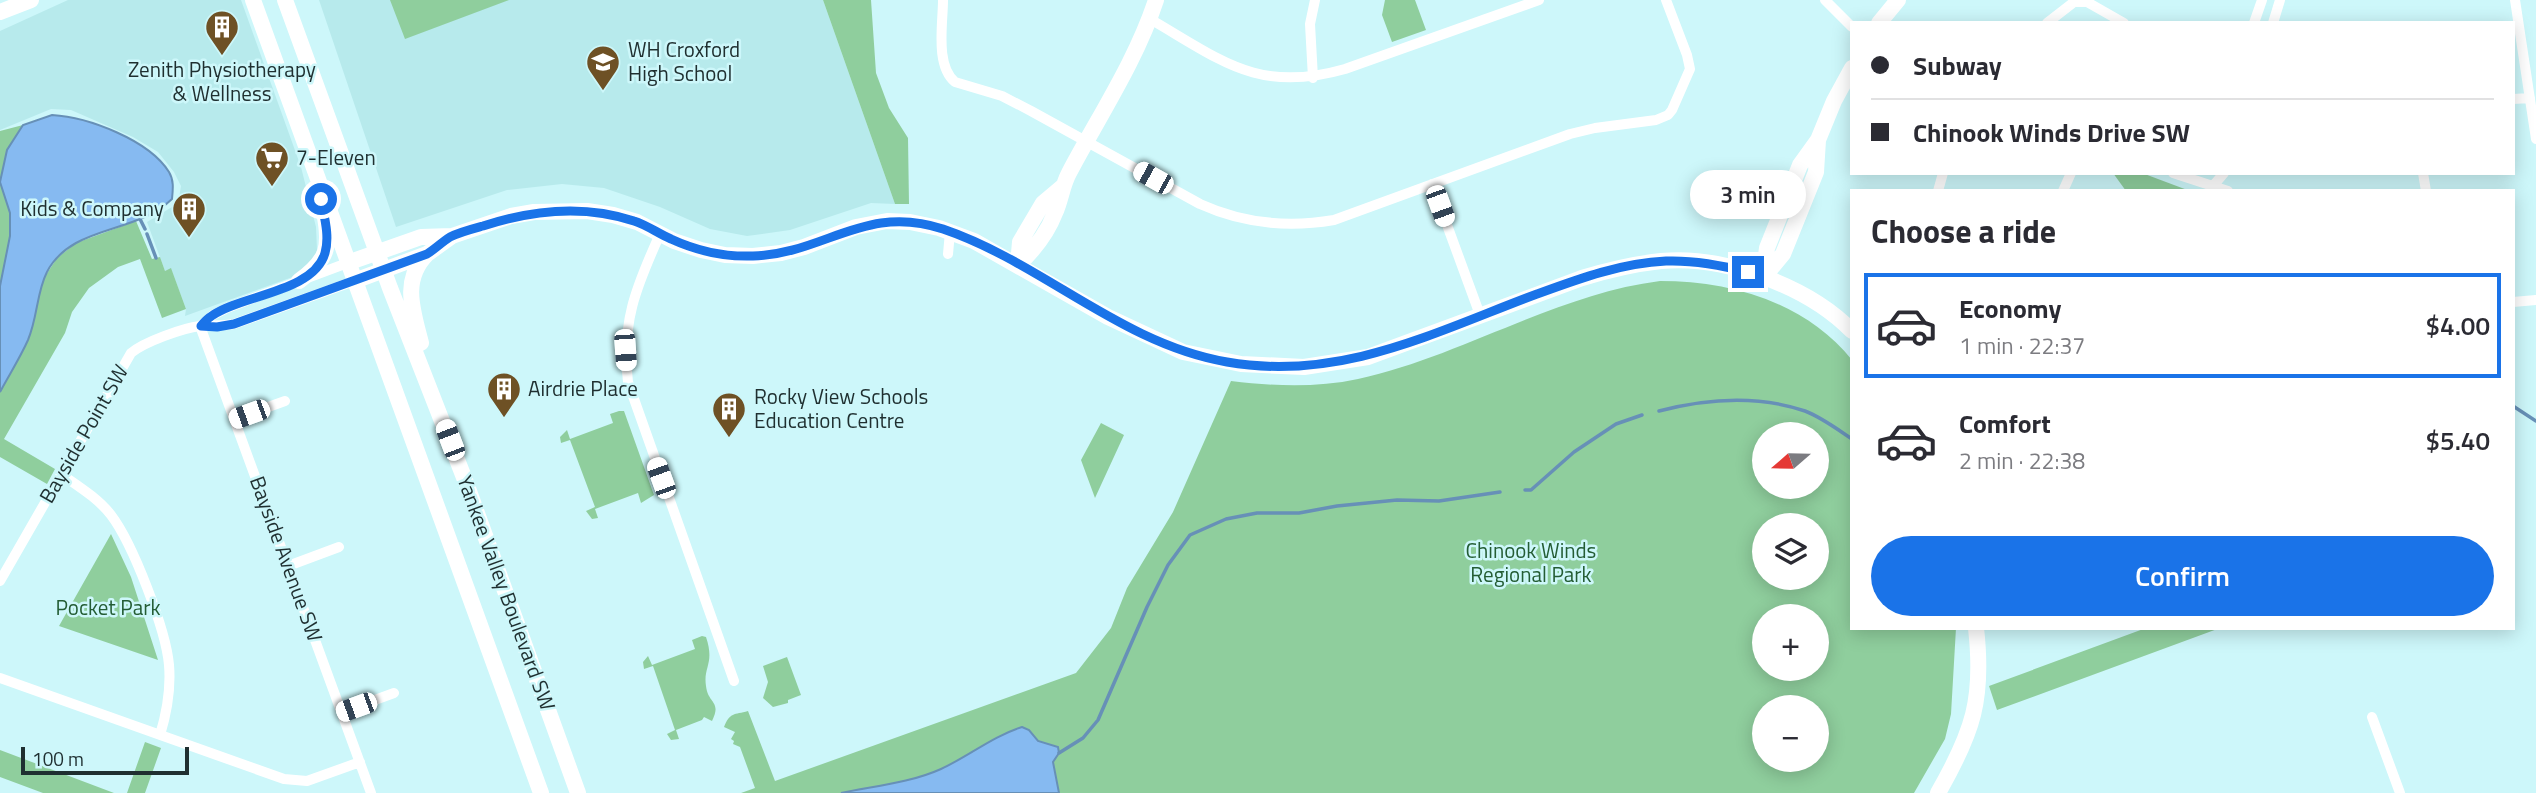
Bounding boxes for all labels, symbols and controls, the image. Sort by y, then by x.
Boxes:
building icon: Zenith Physiotherapy & Wellness [203,8,241,57]
place label: WH Croxford High School [628,33,740,89]
school or university icon: WH Croxford High School [584,43,622,92]
text: Subway [1913,46,2002,85]
place label: Zenith Physiotherapy & Wellness [128,53,316,109]
text: Chinook Winds Drive SW [1913,113,2190,152]
supermarket icon: 7-Eleven [253,139,291,188]
place label: 7-Eleven [296,141,376,173]
car [1130,159,1177,197]
callout: 3 min [1690,170,1806,219]
text: 3 min [1720,177,1776,212]
route start [305,183,337,215]
car [1423,183,1458,229]
building icon: Kids & Company [170,190,208,239]
place label: Kids & Company [20,192,164,224]
text: Choose a ride [1871,207,2056,255]
route end [1732,256,1764,288]
text: Economy [1959,289,2061,328]
icon: car [1875,294,1938,357]
text: $4.00 [2426,306,2490,345]
car [614,328,637,372]
text: 1 min · 22:37 [1959,328,2085,363]
street label: Bayside Point SW [30,358,136,509]
building icon: Airdrie Place [485,370,523,419]
place label: Airdrie Place [528,372,638,404]
place label: Rocky View Schools Education Centre [754,380,928,436]
building icon: Rocky View Schools Education Centre [710,390,748,439]
car [226,397,273,431]
text: Comfort [1959,404,2051,443]
icon: car [1875,409,1938,472]
car [433,417,468,463]
text: $5.40 [2426,421,2490,460]
north arrow [1752,422,1829,499]
map controls [1752,422,1829,772]
text: 2 min · 22:38 [1959,443,2085,478]
car [644,455,679,501]
street label: Bayside Avenue SW [242,471,332,646]
street label: Yankee Valley Boulevard SW [449,471,564,715]
button: layers [1752,513,1829,590]
park label: Chinook Winds Regional Park [1466,534,1596,590]
button: Confirm [1871,536,2494,616]
park label: Pocket Park [55,591,161,623]
button: + [1752,604,1829,681]
car [333,690,380,724]
button: − [1752,695,1829,772]
scale bar [21,744,189,776]
text: 100 m [32,744,84,773]

